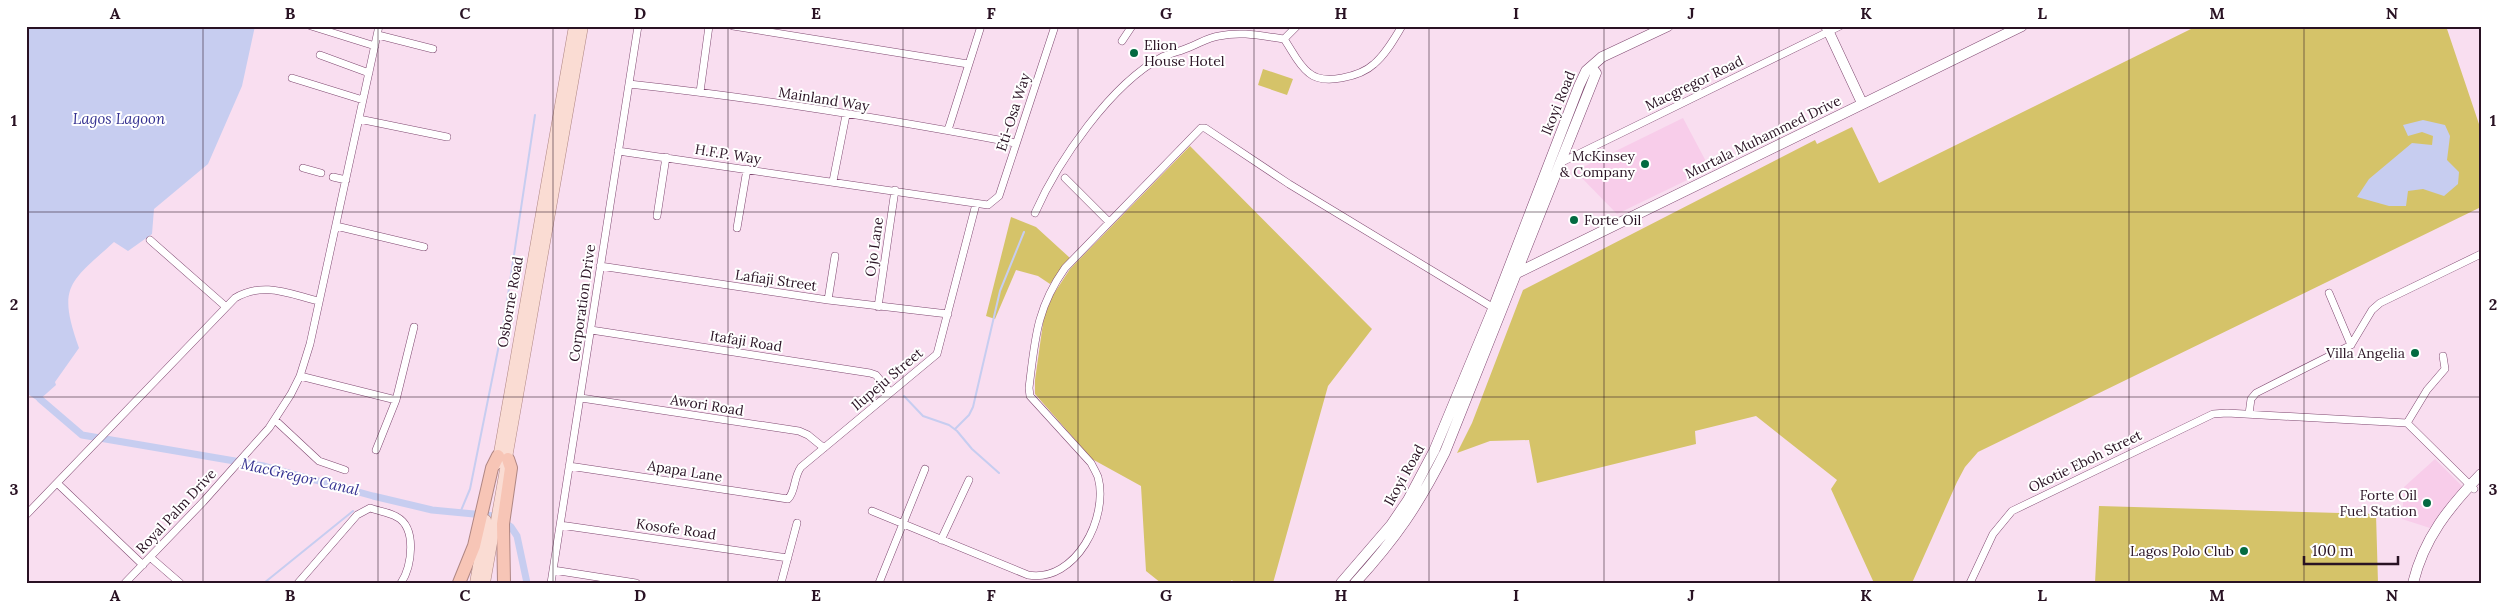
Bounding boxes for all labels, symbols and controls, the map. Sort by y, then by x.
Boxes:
text: A [110,3,121,23]
text: B [285,3,296,23]
text: C [459,3,471,23]
text: D [634,3,646,23]
text: E [811,3,821,23]
text: F [986,3,996,23]
text: G [1160,3,1172,23]
text: H [1335,3,1348,23]
text: I [1513,3,1519,23]
text: J [1687,3,1695,23]
text: K [1860,3,1872,23]
text: L [2037,3,2047,23]
text: M [2209,3,2225,23]
text: N [2386,3,2398,23]
place label: Elion House Hotel [1144,36,1225,70]
marker: Elion House Hotel [1128,47,1140,59]
street label: Macgregor Road [1642,51,1746,115]
street label: Ikoyi Road [1537,68,1579,138]
street label: Eti-Osa Way [992,70,1034,153]
street label: Mainland Way [777,83,871,115]
street label: Murtala Muhammed Drive [1682,91,1844,183]
water label: Lagos Lagoon [73,109,166,128]
text: 1 [11,110,17,130]
text: 1 [2490,110,2496,130]
street label: H.F.P. Way [694,140,763,168]
place label: McKinsey & Company [1560,147,1636,181]
marker: McKinsey & Company [1639,158,1651,170]
place label: Forte Oil [1584,211,1642,229]
marker: Forte Oil [1568,214,1580,226]
street label: Ojo Lane [861,216,887,278]
street label: Corporation Drive [565,243,599,363]
street label: Osborne Road [493,255,527,349]
street label: Lafiaji Street [734,265,819,295]
text: 2 [10,294,18,314]
text: 2 [2489,294,2497,314]
street label: Itafaji Road [709,326,783,356]
street label: Ilupeju Street [847,343,927,414]
place label: Villa Angelia [2325,344,2405,362]
marker: Villa Angelia [2409,347,2421,359]
street label: Awori Road [668,390,745,420]
street label: Okotie Eboh Street [2025,425,2145,496]
street label: Ikoyi Road [1380,441,1428,509]
water label: MacGregor Canal [239,454,362,499]
street label: Apapa Lane [645,456,724,486]
street label: Royal Palm Drive [132,465,220,557]
text: 3 [10,479,19,499]
text: 3 [2489,479,2498,499]
place label: Forte Oil Fuel Station [2340,486,2417,520]
marker: Forte Oil Fuel Station [2421,497,2433,509]
street label: Kosofe Road [635,514,717,544]
scale bar [2304,534,2398,566]
text: 100 m [2312,541,2353,560]
place label: Lagos Polo Club [2130,542,2234,560]
marker: Lagos Polo Club [2238,545,2250,557]
text: A [110,585,121,605]
text: B [285,585,296,605]
text: C [459,585,471,605]
text: D [634,585,646,605]
text: E [811,585,821,605]
text: F [986,585,996,605]
text: G [1160,585,1172,605]
text: H [1335,585,1348,605]
text: I [1513,585,1519,605]
text: J [1687,585,1695,605]
text: K [1860,585,1872,605]
text: L [2037,585,2047,605]
text: M [2209,585,2225,605]
text: N [2386,585,2398,605]

